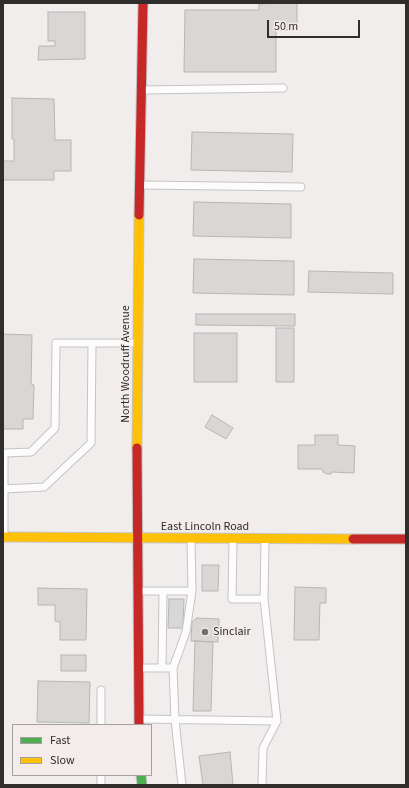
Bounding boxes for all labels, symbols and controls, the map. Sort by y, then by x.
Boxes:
scale bar [269,12,362,38]
text: 50 m [274,18,298,35]
street label: North Woodruff Avenue [119,305,133,423]
street label: East Lincoln Road [161,520,249,534]
place label: Sinclair [213,625,251,639]
marker: Sinclair [200,627,210,637]
legend [12,724,152,776]
text: Fast [50,732,70,749]
text: Slow [50,752,75,769]

